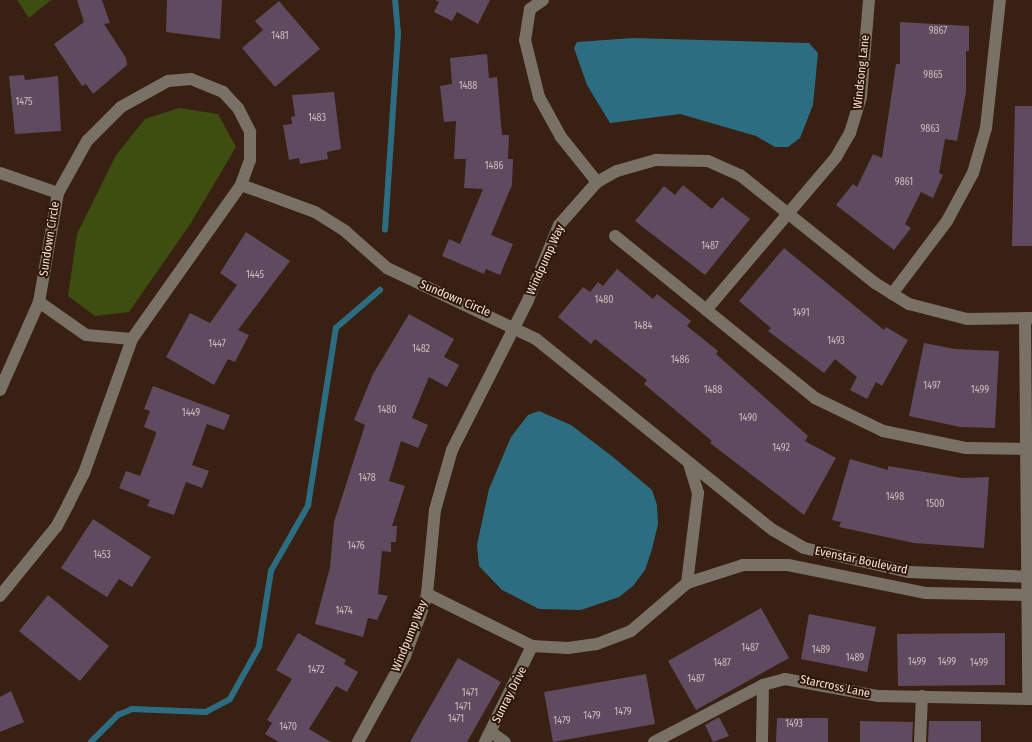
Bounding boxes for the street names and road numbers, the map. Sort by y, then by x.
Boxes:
street label: Windsong Lane [851,34,873,110]
street label: Sundown Circle [37,201,63,277]
street label: Windpump Way [524,223,568,297]
street label: Sundown Circle [417,278,493,320]
street label: Evenstar Boulevard [813,544,909,578]
street label: Windpump Way [389,598,431,674]
street label: Sunray Drive [490,664,530,726]
street label: Starcross Lane [799,673,871,701]

